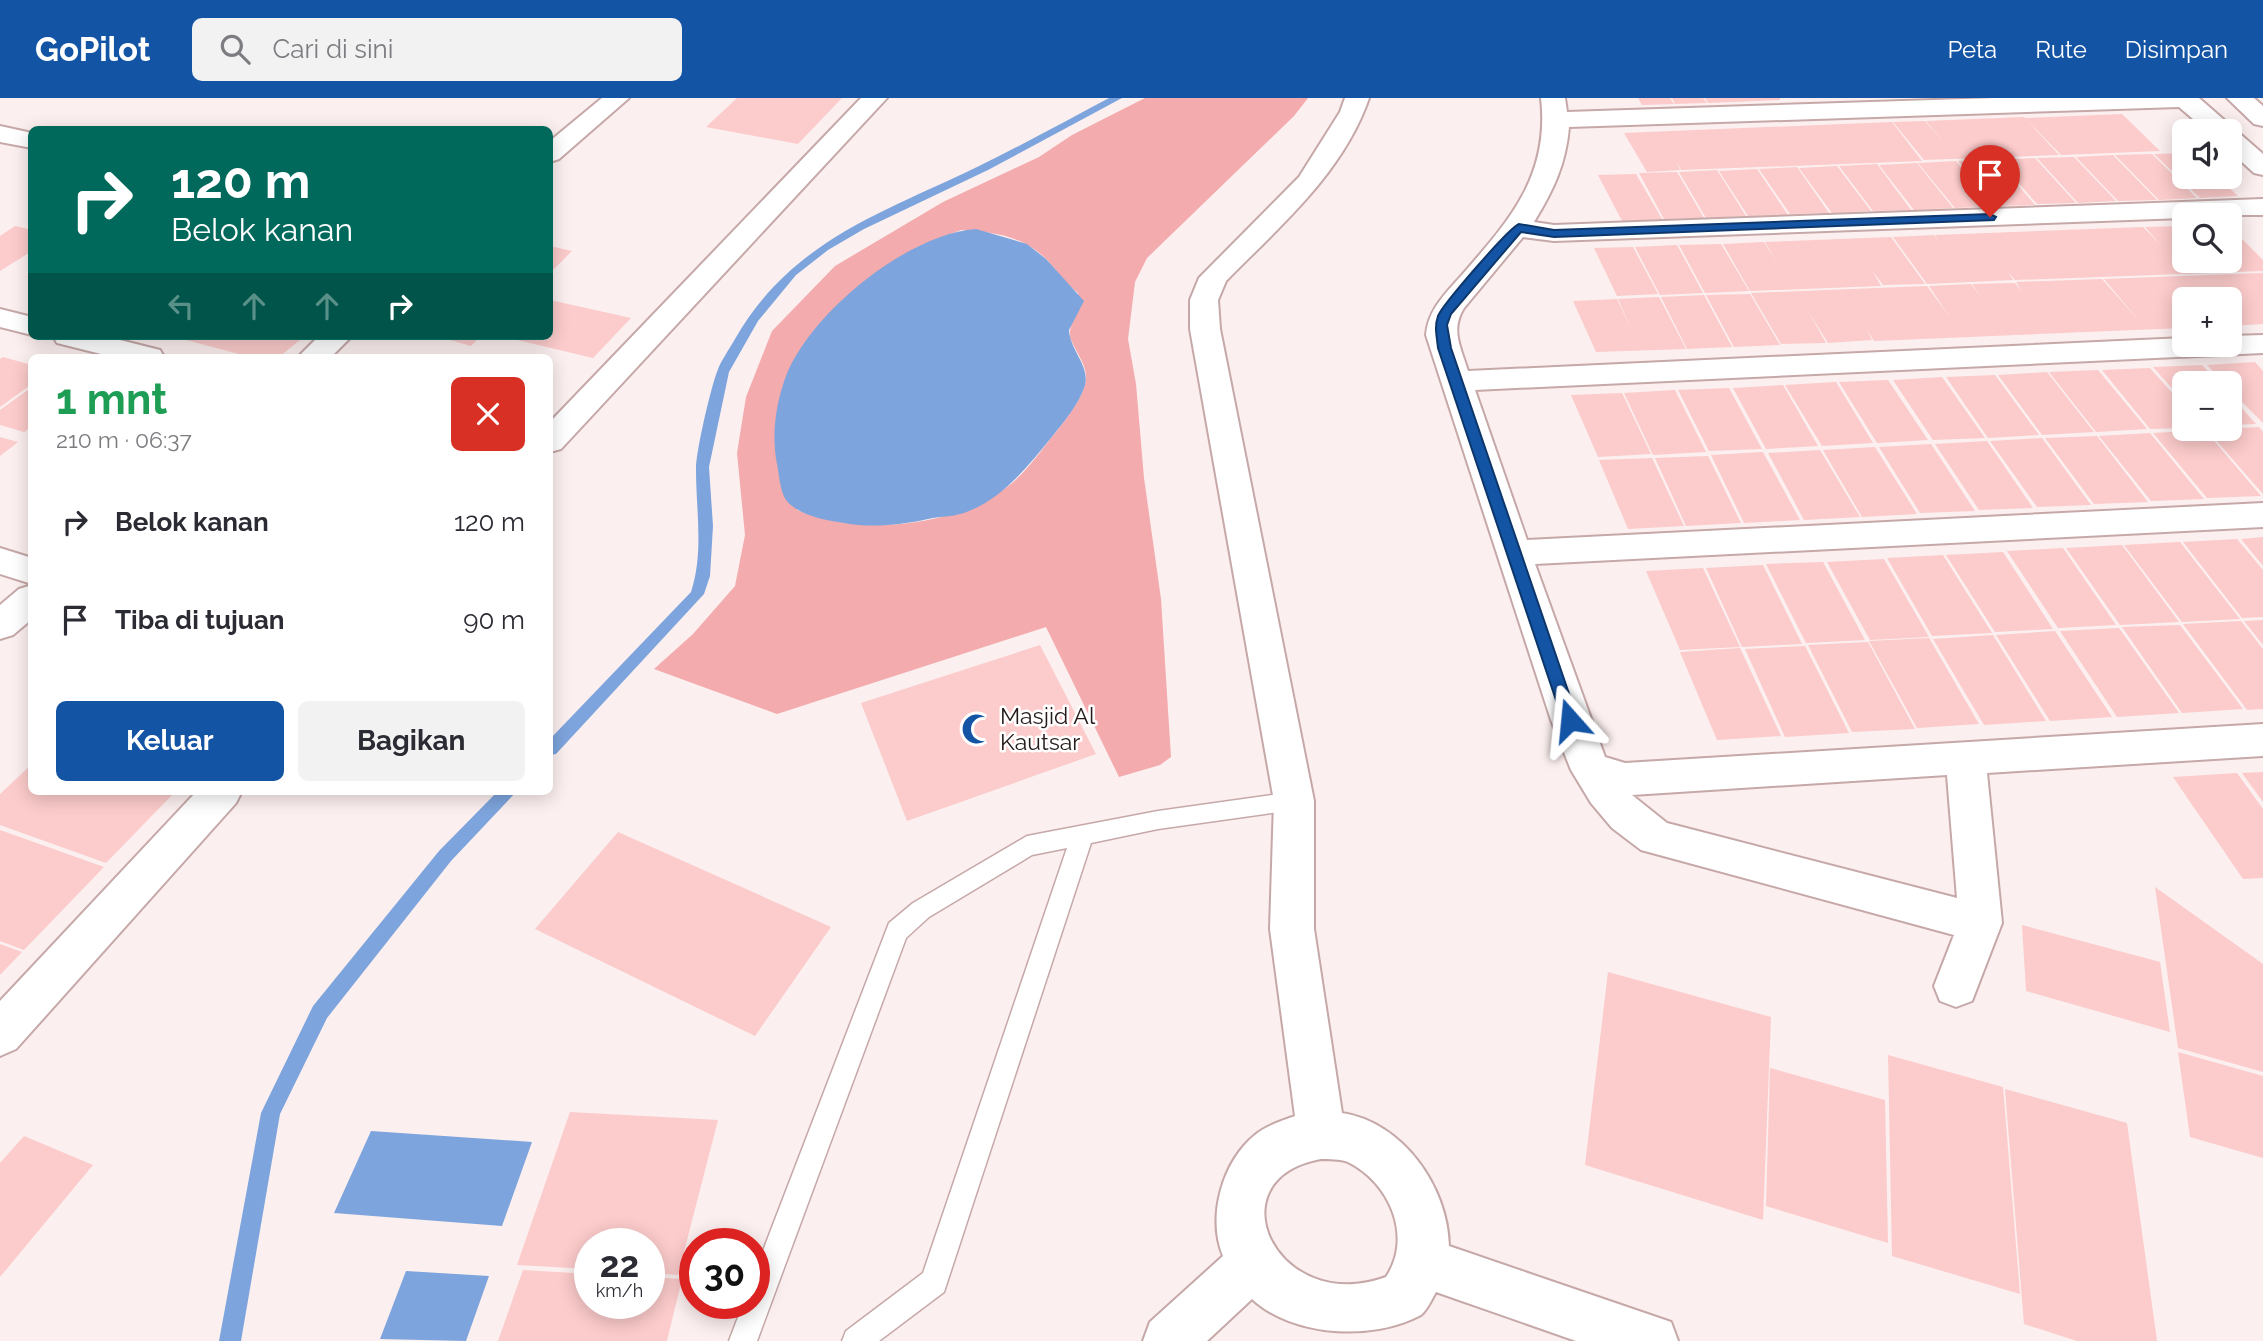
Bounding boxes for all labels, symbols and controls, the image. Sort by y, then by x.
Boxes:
search box [192,18,682,81]
text: GoPilot [35,30,150,69]
icon: search [216,30,254,68]
text: Cari di sini [272,34,393,64]
text: Peta [1947,35,1997,64]
text: Rute [2035,35,2087,64]
text: Disimpan [2125,35,2228,64]
map controls [2172,119,2242,441]
button: sound [2172,119,2242,189]
pin [1960,145,2020,217]
text: 120 m [171,152,310,209]
icon: right [56,154,147,245]
icon: arrive [1971,156,2009,194]
button: search [2172,203,2242,273]
text: Belok kanan [171,211,353,248]
icon: left [162,287,200,325]
icon: ahead [235,287,273,325]
icon: ahead [308,287,346,325]
icon: right [381,287,419,325]
button: + [2172,287,2242,357]
button: − [2172,371,2242,441]
text: 1 mnt [56,375,167,424]
button: close [451,377,525,451]
text: 210 m · 06:37 [56,426,192,453]
icon: right [56,503,94,541]
text: Belok kanan [115,507,269,537]
text: 120 m [454,507,525,537]
icon: arrive [56,601,94,639]
text: Tiba di tujuan [115,605,285,635]
text: 90 m [463,605,525,635]
position arrow [1533,683,1607,757]
button: Keluar [56,701,284,781]
button: Bagikan [298,701,525,781]
place label: Masjid Al Kautsar [1000,702,1096,755]
mosque icon: Masjid Al Kautsar [960,712,994,746]
speed limit sign: 30 [679,1228,770,1319]
text: 22 [600,1244,639,1285]
text: km/h [596,1280,643,1301]

